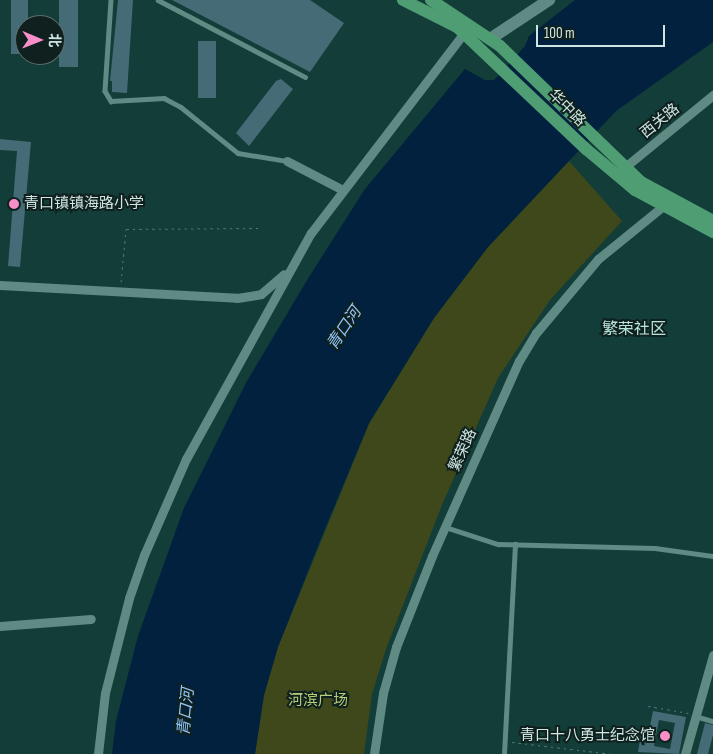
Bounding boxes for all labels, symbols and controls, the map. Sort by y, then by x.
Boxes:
north arrow [15,15,65,65]
scale bar [538,15,667,47]
text: 100 m [544,24,575,43]
text: 北 [46,33,63,47]
street label: 华中路 [545,86,589,130]
street label: 西关路 [637,100,683,142]
place label: 青口镇镇海路小学 [24,195,144,213]
marker: 青口镇镇海路小学 [8,198,20,210]
water label: 青口河 [324,304,366,354]
district label: 繁荣社区 [602,320,666,340]
street label: 繁荣路 [446,426,480,474]
water label: 青口河 [175,687,199,737]
park label: 河滨广场 [288,692,348,710]
place label: 青口十八勇士纪念馆 [520,727,655,745]
marker: 青口十八勇士纪念馆 [659,730,671,742]

